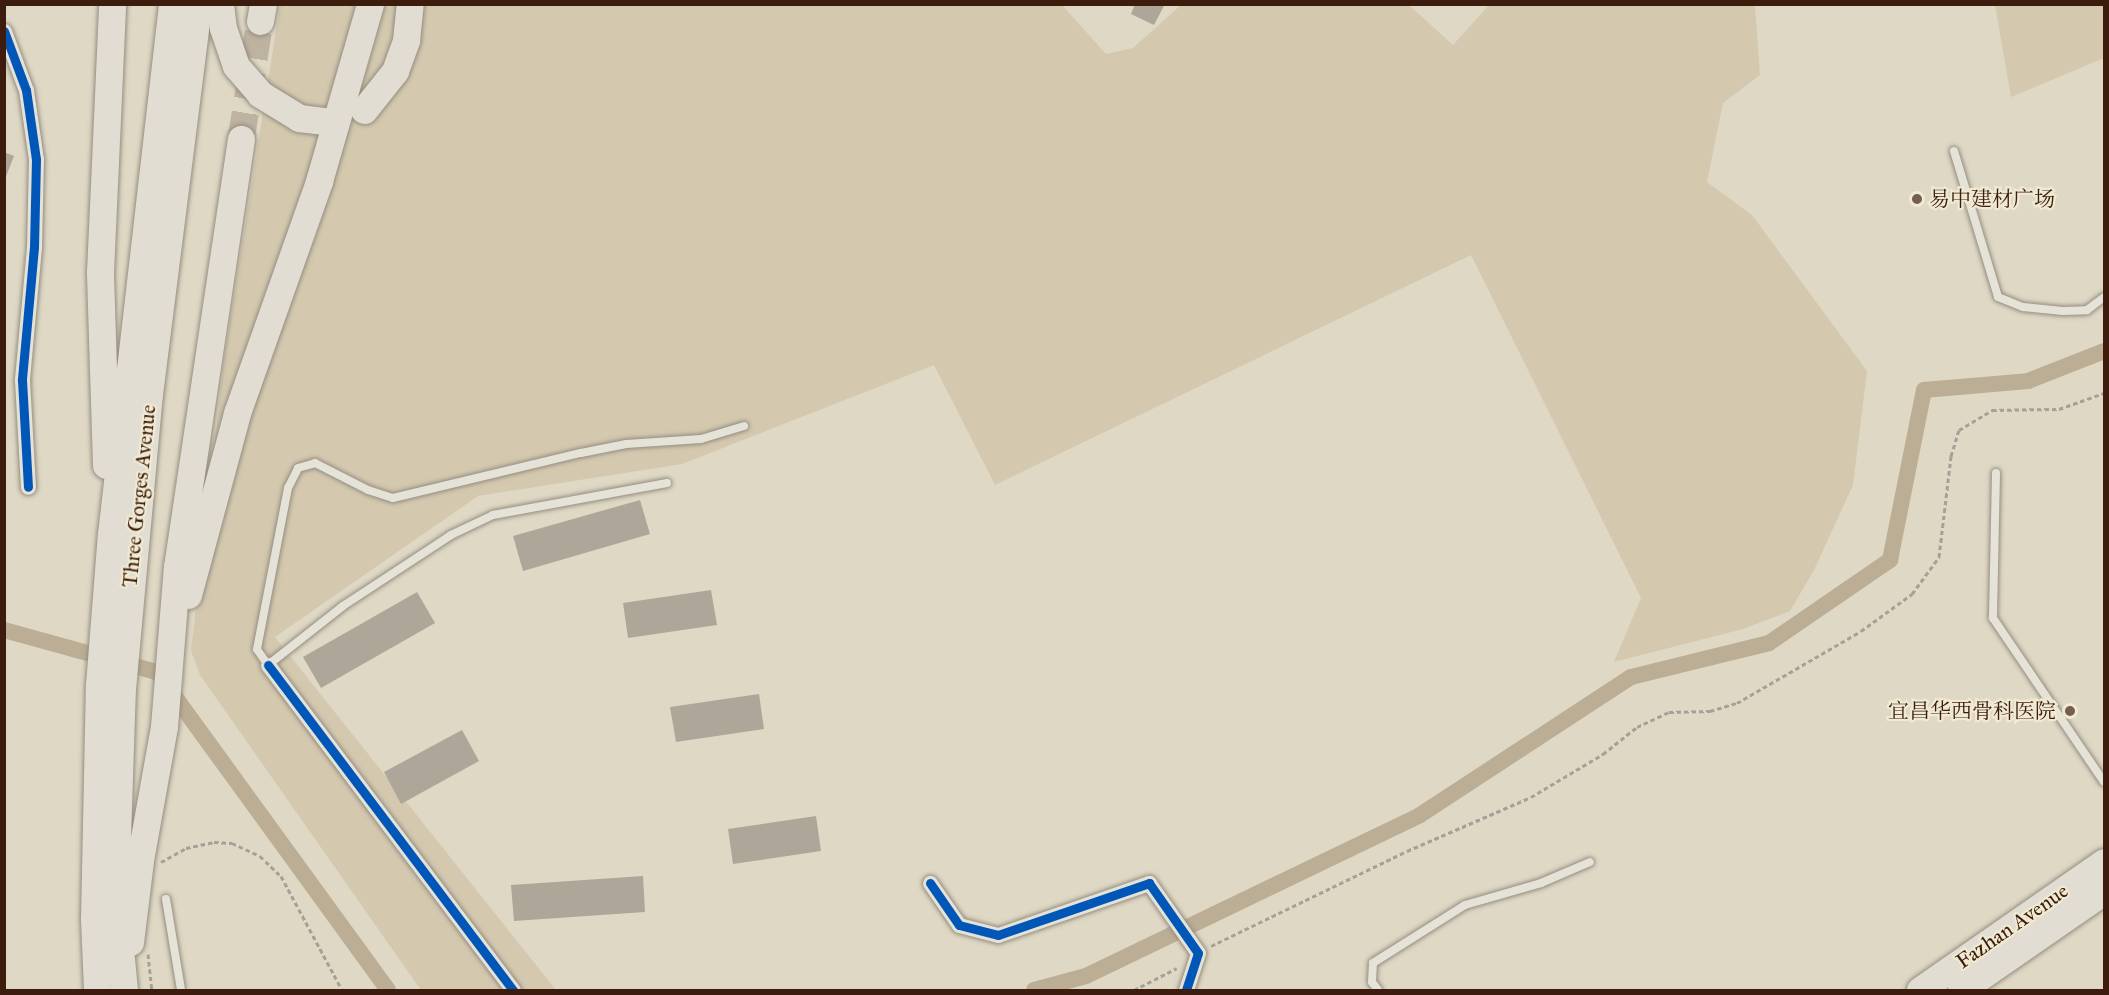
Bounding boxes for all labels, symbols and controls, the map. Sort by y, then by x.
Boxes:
place label: 易中建材广场 [1929,186,2055,212]
marker: 易中建材广场 [1910,192,1924,206]
street label: Three Gorges Avenue [117,403,161,589]
place label: 宜昌华西骨科医院 [1888,698,2056,724]
marker: 宜昌华西骨科医院 [2061,702,2079,720]
street label: Fazhan Avenue [1951,878,2073,974]

